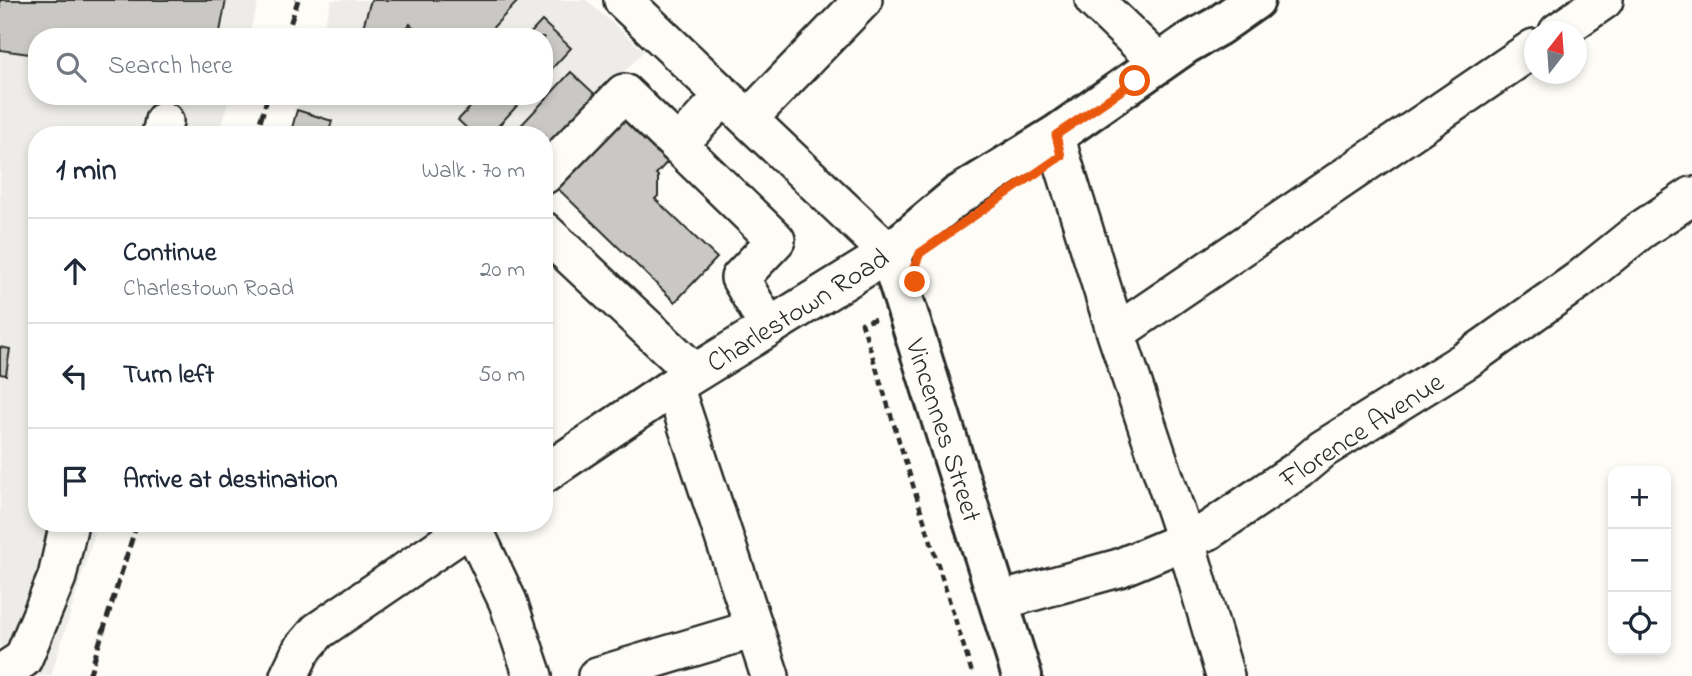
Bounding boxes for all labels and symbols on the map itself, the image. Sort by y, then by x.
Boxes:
north arrow [1524,21,1587,84]
route start [1119,65,1150,96]
street label: Charlestown Road [700,239,898,384]
route end [899,266,930,297]
street label: Vincennes Street [892,333,991,528]
street label: Florence Avenue [1272,363,1453,501]

